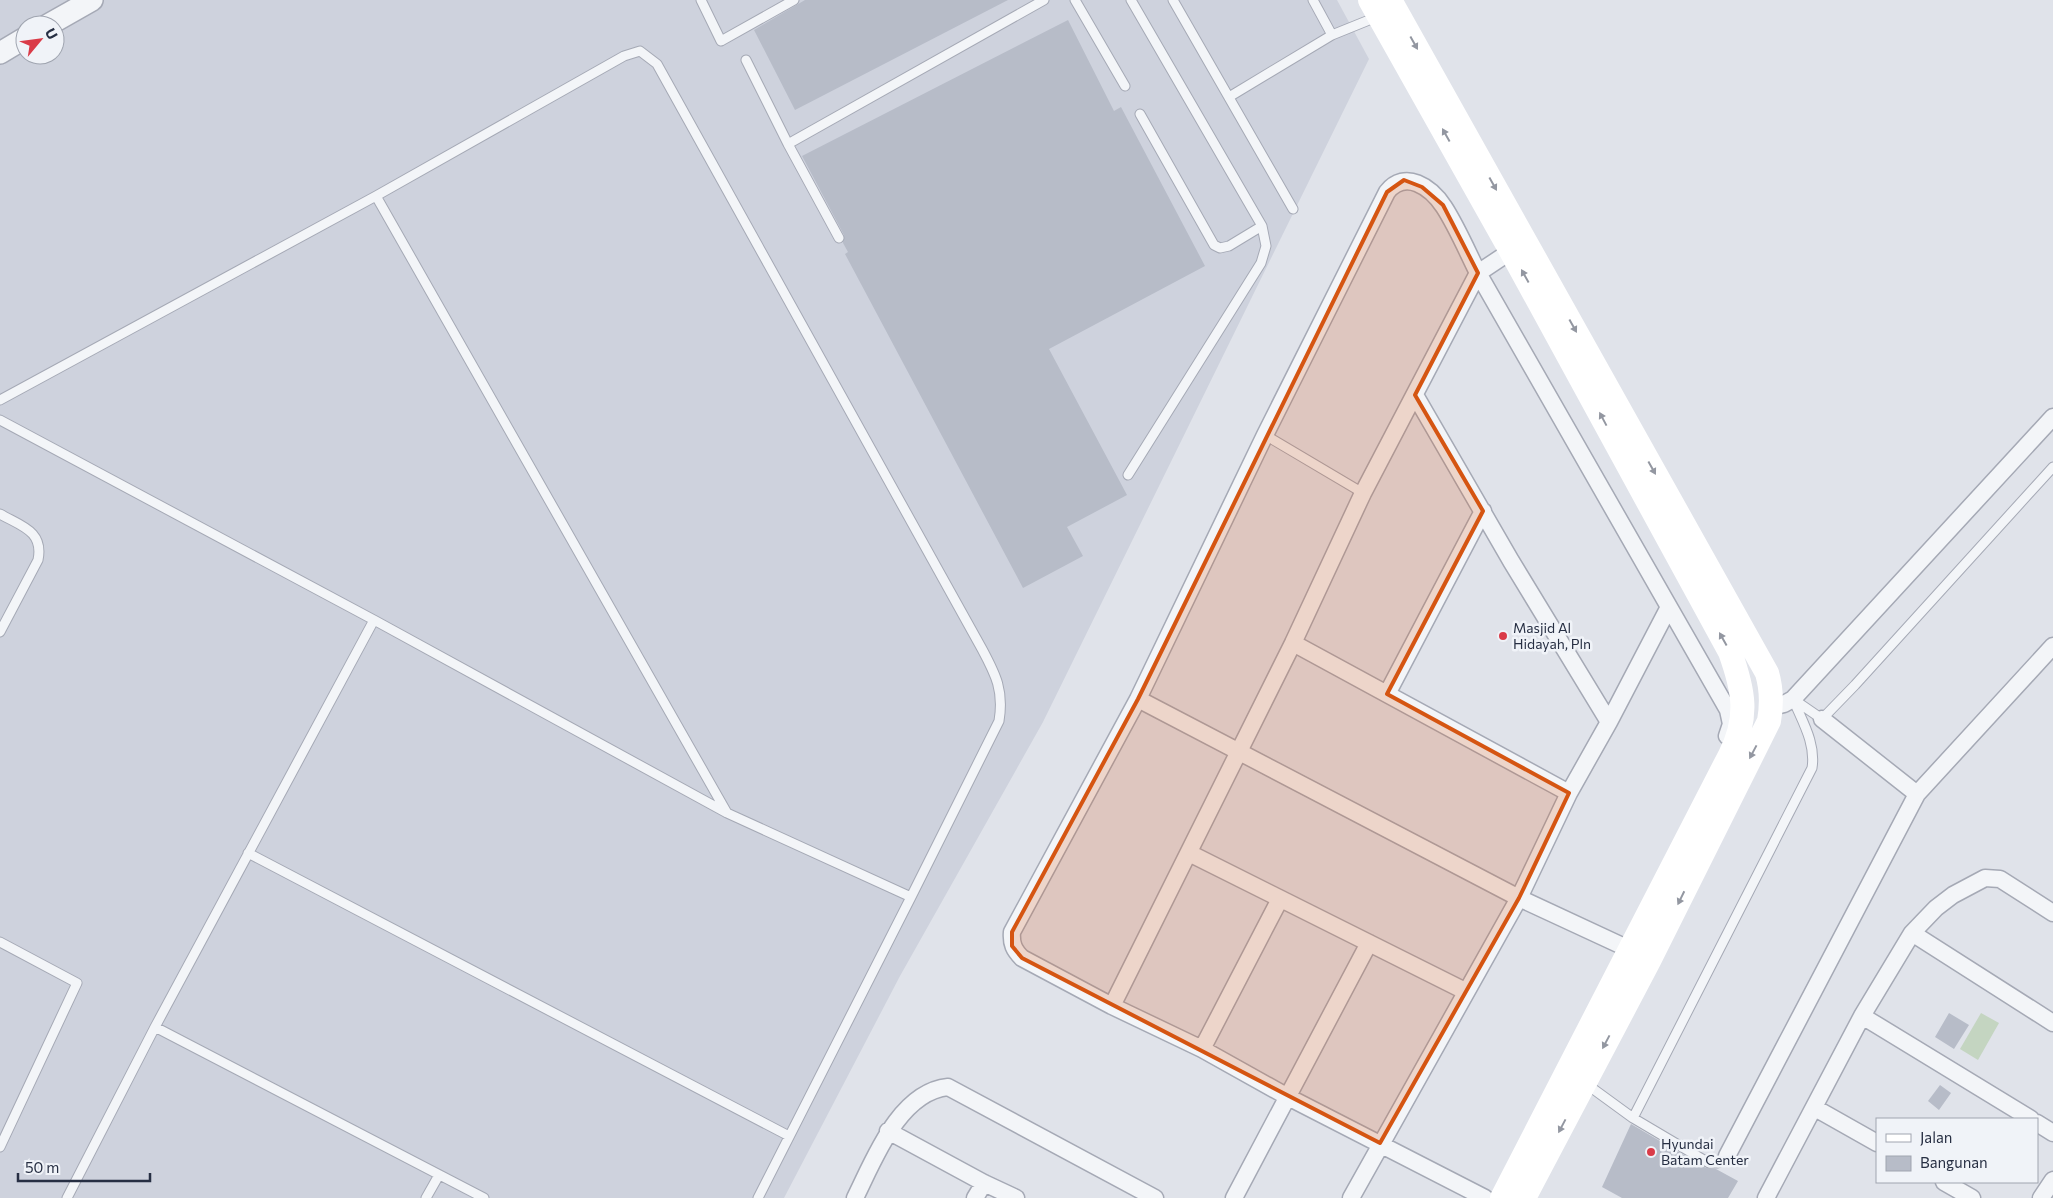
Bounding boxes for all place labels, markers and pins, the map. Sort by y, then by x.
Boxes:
place label: Masjid Al Hidayah, Pln [1513,619,1591,652]
marker: Masjid Al Hidayah, Pln [1497,630,1509,642]
place label: Hyundai Batam Center [1661,1135,1749,1168]
marker: Hyundai Batam Center [1645,1146,1657,1158]

